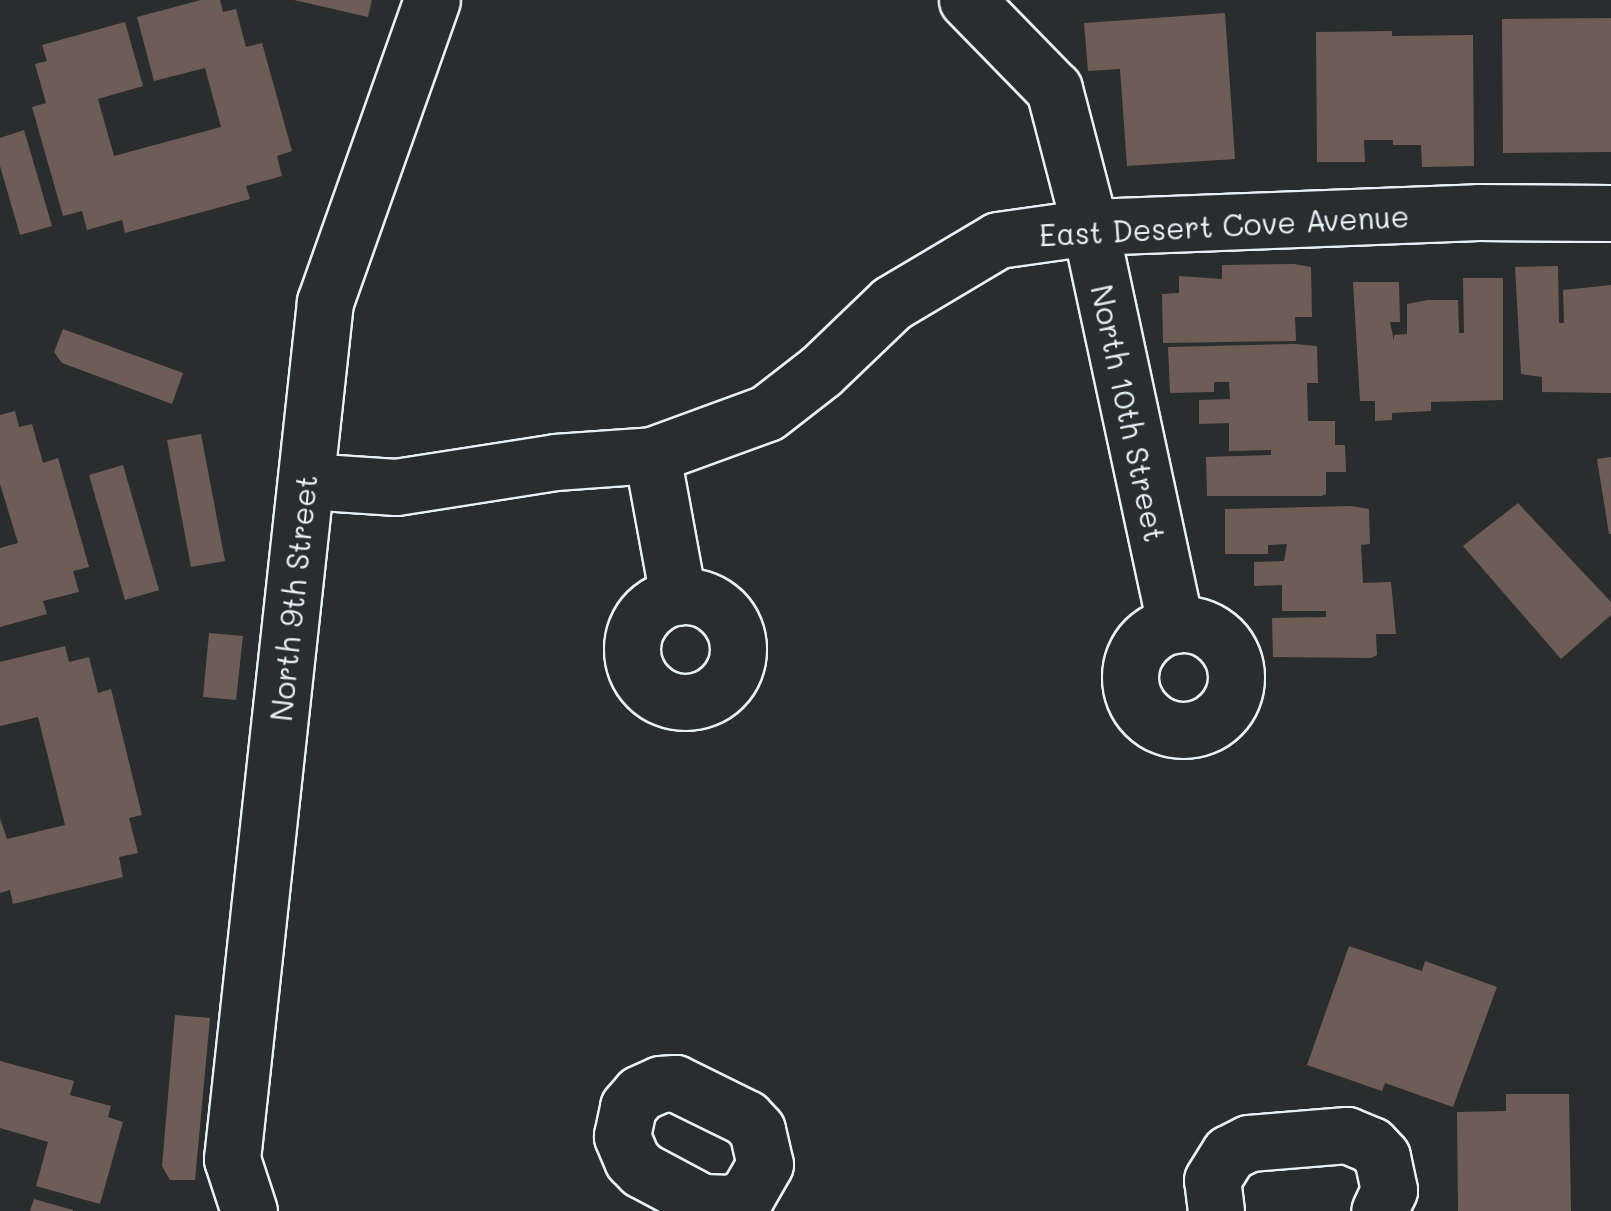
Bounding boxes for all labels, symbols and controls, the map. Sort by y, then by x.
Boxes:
street label: East Desert Cove Avenue [1038,197,1410,253]
street label: North 10th Street [1084,281,1174,545]
street label: North 9th Street [262,473,324,723]

